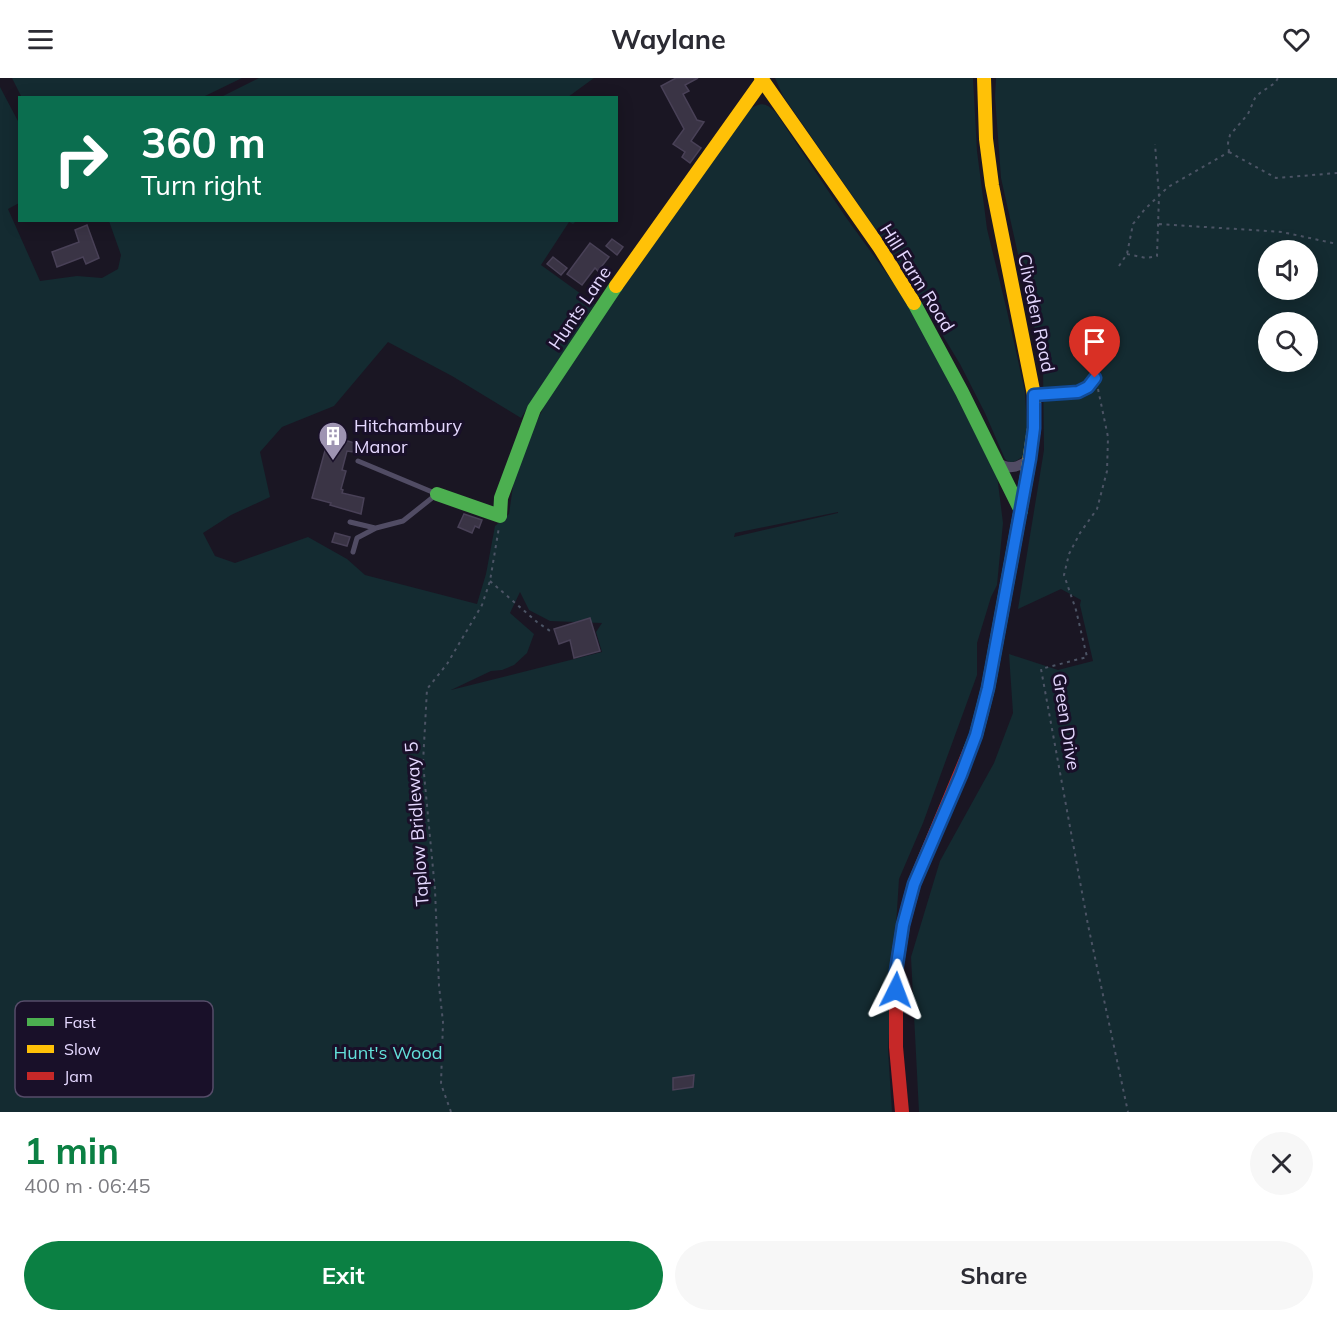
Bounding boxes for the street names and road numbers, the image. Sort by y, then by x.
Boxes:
street label: Hill Farm Road [875,219,960,336]
street label: Cliveden Road [1013,252,1060,374]
street label: Hunts Lane [543,262,616,354]
street label: Green Drive [1047,672,1086,772]
street label: Taplow Bridleway 5 [399,741,434,907]

